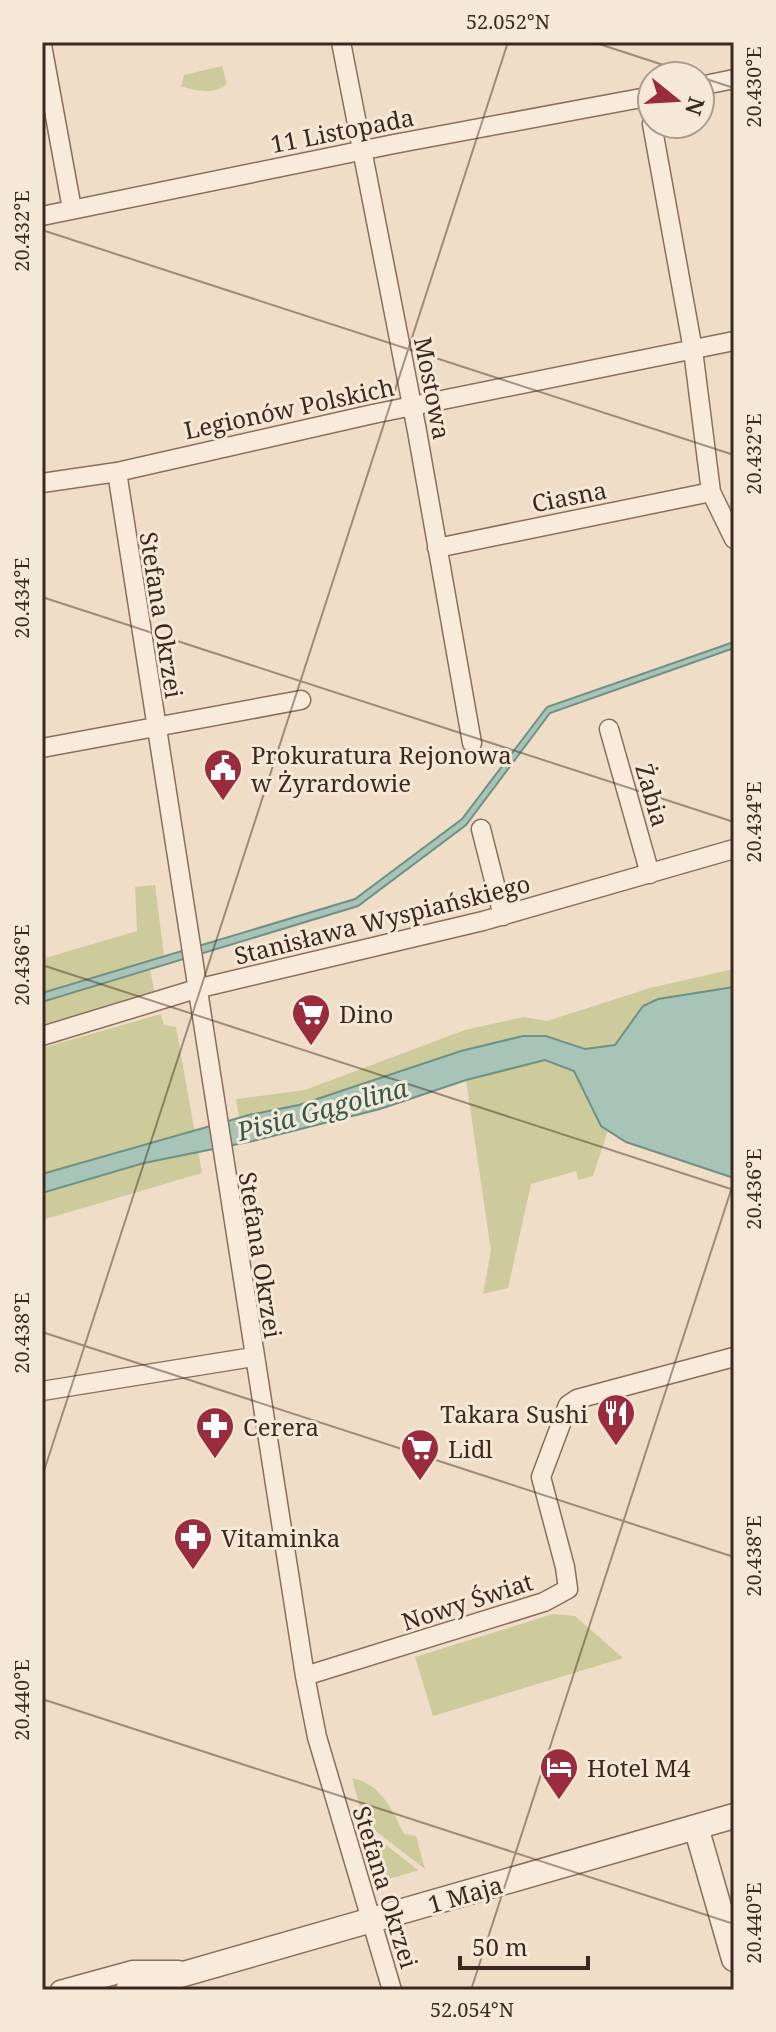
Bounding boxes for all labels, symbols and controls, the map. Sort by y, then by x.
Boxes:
text: 52.052°N [466,8,550,35]
text: 20.430°E [740,46,767,128]
north arrow [636,60,716,140]
text: N [679,94,713,119]
street label: 11 Listopada [268,100,416,160]
text: 20.432°E [8,190,35,272]
street label: Mostowa [407,334,459,442]
street label: Legionów Polskich [181,370,397,446]
text: 20.432°E [740,413,767,495]
street label: Ciasna [529,473,609,519]
street label: Stefana Okrzei [133,530,191,701]
text: 20.434°E [8,557,35,639]
place label: Prokuratura Rejonowa w Żyrardowie [251,738,512,799]
public building icon: Prokuratura Rejonowa w Żyrardowie [202,747,244,802]
street label: Żabia [628,760,678,830]
text: 20.434°E [740,781,767,863]
street label: Stanisława Wyspiańskiego [231,866,533,972]
text: 20.436°E [8,924,35,1006]
supermarket icon: Dino [290,992,332,1047]
place label: Dino [339,997,393,1030]
water label: Pisia Gągolina [232,1069,411,1149]
text: 20.436°E [740,1148,767,1230]
street label: Stefana Okrzei [232,1170,290,1341]
text: 20.438°E [8,1292,35,1374]
restaurant icon: Takara Sushi [595,1392,637,1447]
place label: Takara Sushi [440,1397,588,1430]
pharmacy icon: Cerera [194,1405,236,1460]
place label: Cerera [243,1410,319,1443]
supermarket icon: Lidl [399,1427,441,1482]
place label: Lidl [448,1432,493,1465]
text: 20.438°E [740,1515,767,1597]
pharmacy icon: Vitaminka [172,1516,214,1571]
place label: Vitaminka [221,1521,340,1554]
street label: Nowy Świat [397,1564,537,1638]
text: 20.440°E [8,1659,35,1741]
hotel icon: Hotel M4 [538,1746,580,1801]
place label: Hotel M4 [587,1751,691,1784]
street label: Stefana Okrzei [346,1802,426,1972]
street label: 1 Maja [424,1868,506,1920]
text: 20.440°E [740,1882,767,1964]
scale bar [460,1920,588,1970]
text: 50 m [472,1930,528,1963]
text: 52.054°N [430,1996,514,2023]

